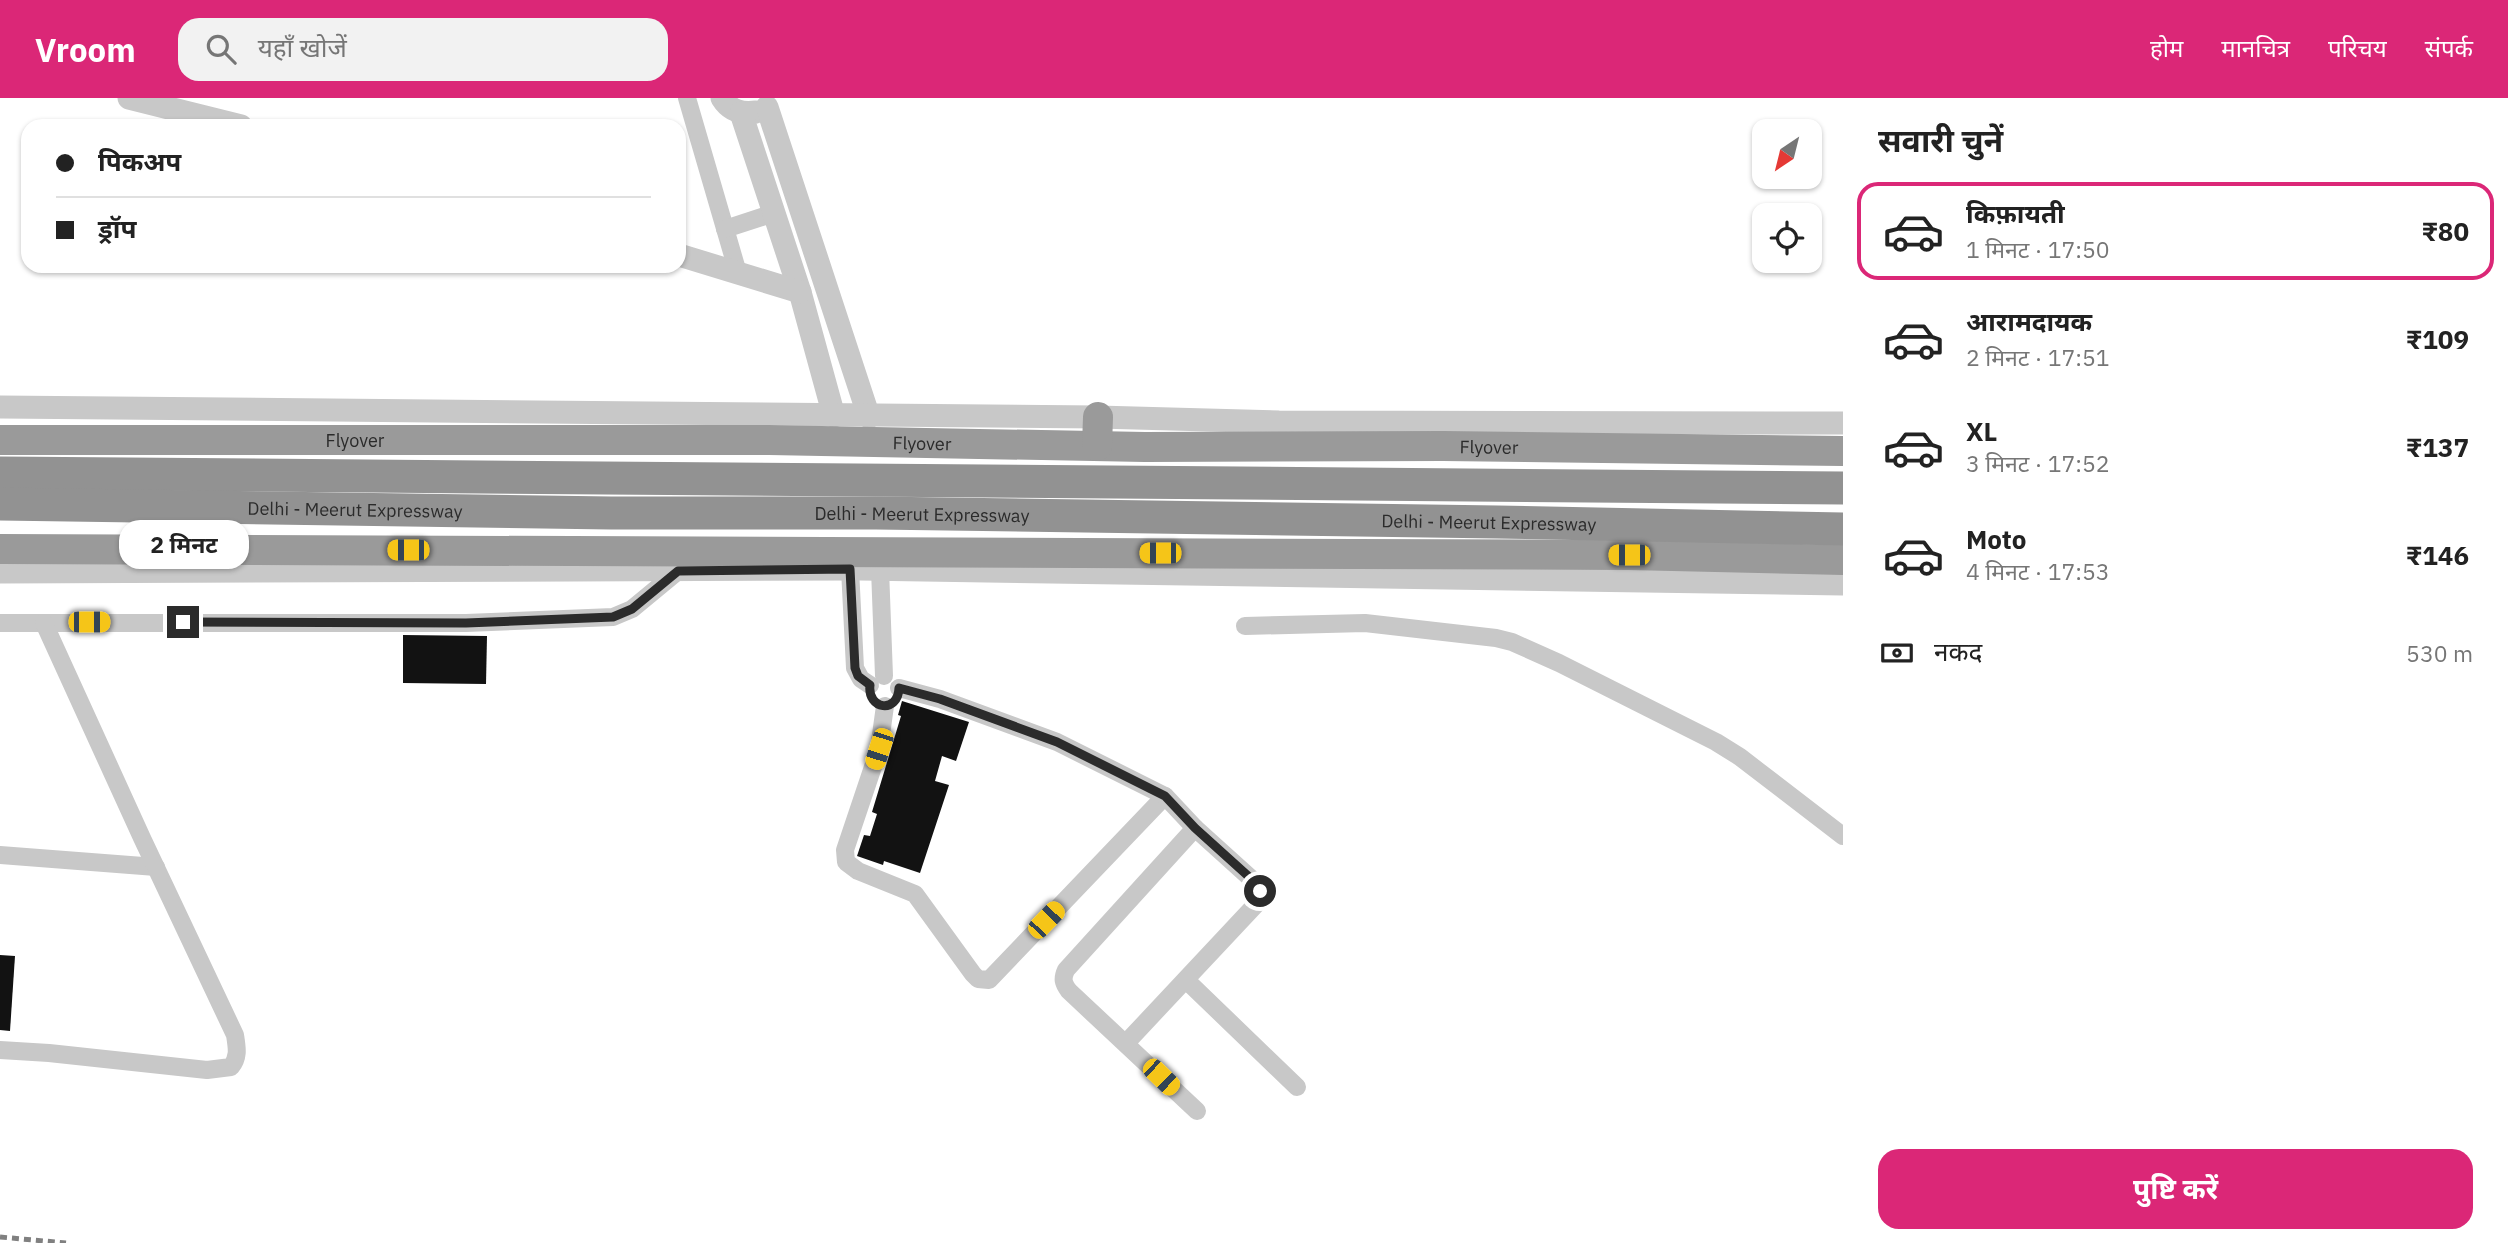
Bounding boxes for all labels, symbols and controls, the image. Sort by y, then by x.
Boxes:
search box [178,18,668,81]
text: Vroom [35,28,136,71]
icon: search [202,30,240,68]
text: यहाँ खोजें [258,30,347,64]
text: होम [2150,32,2183,64]
text: मानचित्र [2221,32,2290,64]
text: परिचय [2328,32,2387,64]
text: संपर्क [2425,32,2473,64]
north arrow [1752,119,1822,189]
map controls [1752,119,1822,273]
text: सवारी चुनें [1878,119,2003,161]
text: पिकअप [98,144,181,178]
text: किफ़ायती [1966,196,2065,230]
icon: car [1882,200,1945,263]
button: locate [1752,203,1822,273]
text: ड्रॉप [98,211,136,245]
text: ₹80 [2421,214,2469,248]
text: 1 मिनट · 17:50 [1966,234,2110,264]
text: आरामदायक [1966,304,2092,338]
icon: car [1882,308,1945,371]
text: ₹109 [2406,322,2469,356]
text: 2 मिनट · 17:51 [1966,342,2110,372]
text: XL [1966,414,1997,448]
icon: car [1882,416,1945,479]
street label: Flyover [326,429,385,452]
text: ₹137 [2406,430,2469,464]
street label: Flyover [892,431,952,455]
street label: Flyover [1459,435,1519,458]
text: 3 मिनट · 17:52 [1966,448,2110,478]
street label: Delhi - Meerut Expressway [247,496,463,522]
street label: Delhi - Meerut Expressway [814,501,1030,527]
street label: Delhi - Meerut Expressway [1381,509,1597,535]
callout: 2 मिनट [118,520,248,570]
text: Moto [1966,522,2026,556]
icon: car [1882,524,1945,587]
text: 2 मिनट [150,529,218,559]
text: ₹146 [2406,538,2469,572]
car [388,540,430,561]
car [1140,543,1182,564]
car [1609,545,1651,566]
text: 4 मिनट · 17:53 [1966,556,2110,586]
route end [167,606,199,638]
car [69,612,111,633]
icon: cash [1878,634,1916,672]
text: नकद [1934,634,1982,668]
text: 530 m [2406,638,2473,668]
car [863,726,896,772]
route start [1244,875,1276,907]
car [1024,898,1069,942]
car [1139,1055,1184,1099]
button: पुष्टि करें [1878,1149,2473,1229]

